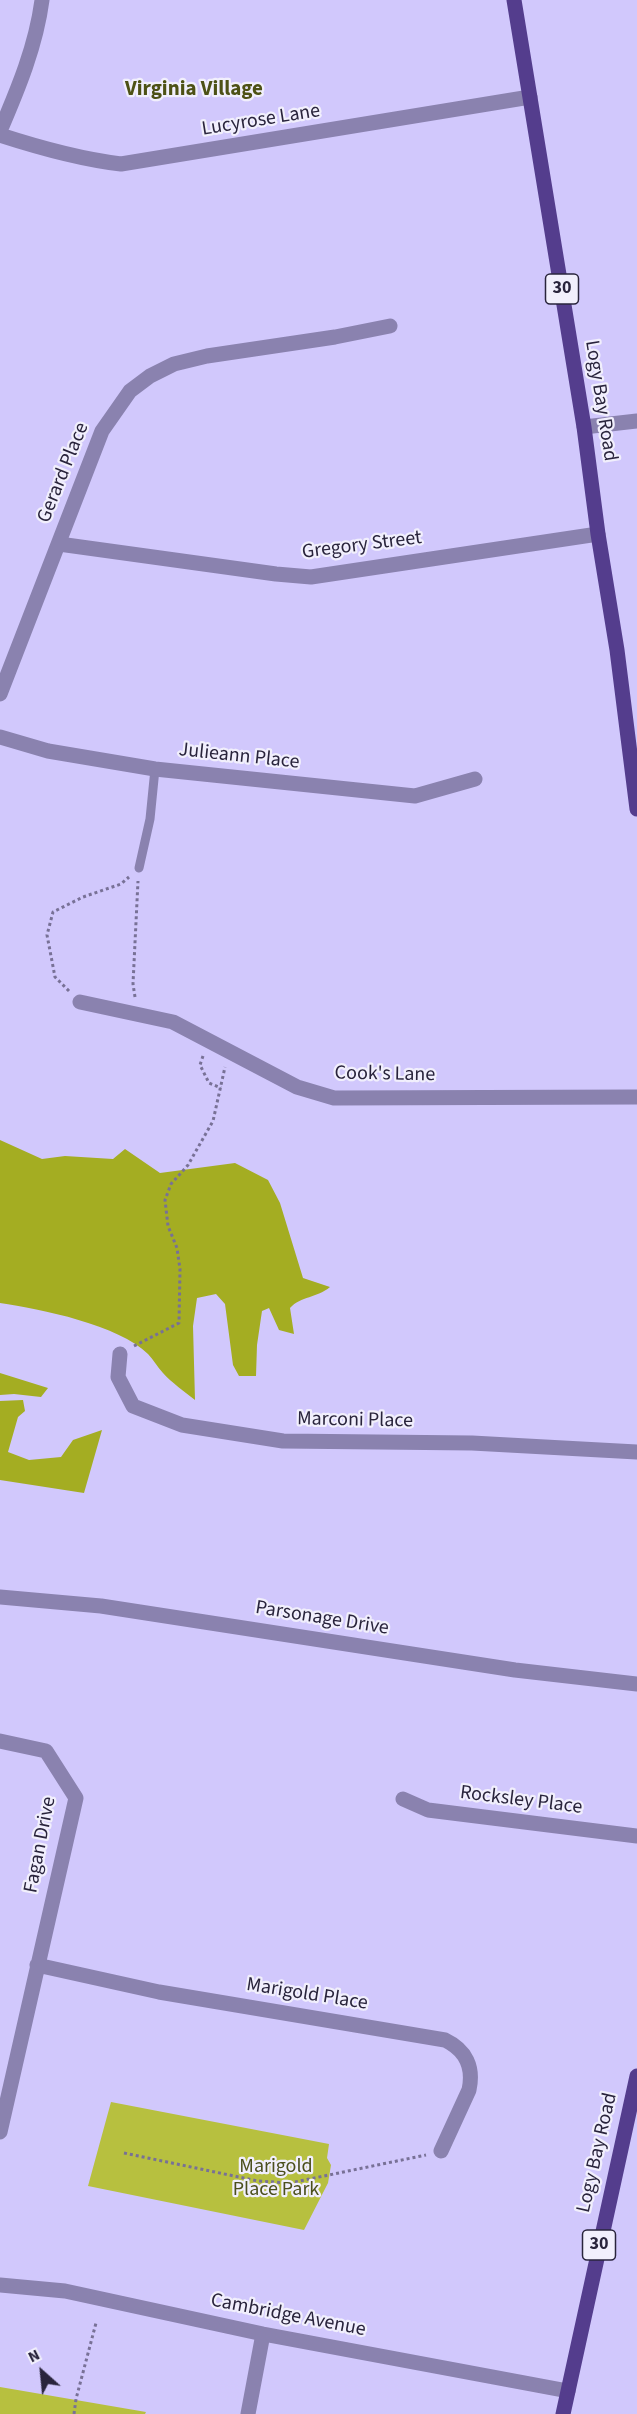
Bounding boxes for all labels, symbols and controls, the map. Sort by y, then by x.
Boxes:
district label: Virginia Village [125,77,263,103]
street label: Lucyrose Lane [200,100,322,142]
road number: 30 [546,274,578,304]
street label: Logy Bay Road [579,339,621,463]
street label: Gerard Place [33,419,95,527]
street label: Gregory Street [301,527,423,565]
street label: Julieann Place [177,739,301,775]
street label: Cook's Lane [334,1062,436,1088]
street label: Marconi Place [297,1408,413,1434]
street label: Parsonage Drive [254,1597,390,1641]
street label: Rocksley Place [458,1782,584,1820]
street label: Fagan Drive [20,1795,62,1895]
street label: Marigold Place [245,1974,369,2016]
street label: Logy Bay Road [573,2091,623,2215]
park label: Marigold Place Park [233,2156,319,2203]
road number: 30 [582,2230,616,2260]
street label: Cambridge Avenue [208,2289,368,2343]
north arrow [12,2342,72,2402]
text: N [24,2344,44,2368]

